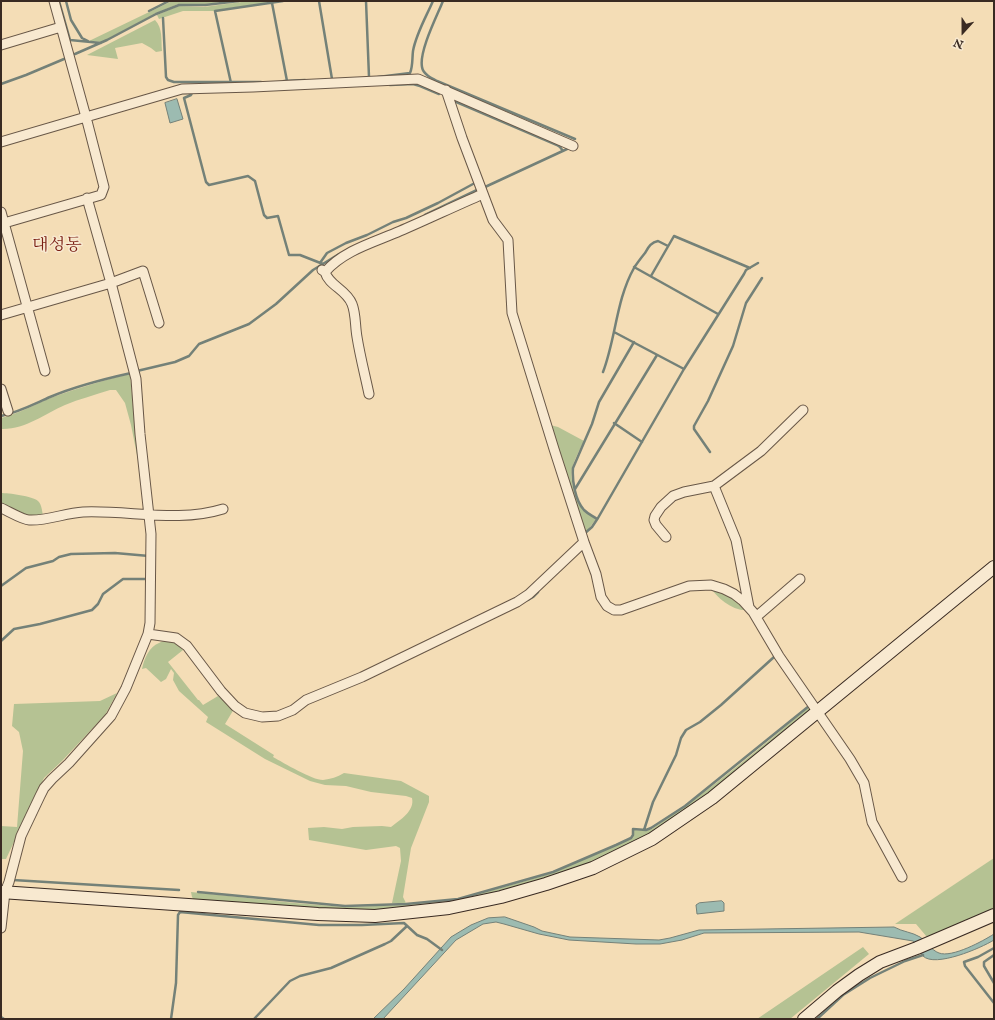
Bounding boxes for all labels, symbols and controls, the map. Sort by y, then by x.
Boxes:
north arrow [943,12,983,52]
text: N [952,35,966,51]
district label: 대성동 [32,237,82,257]

